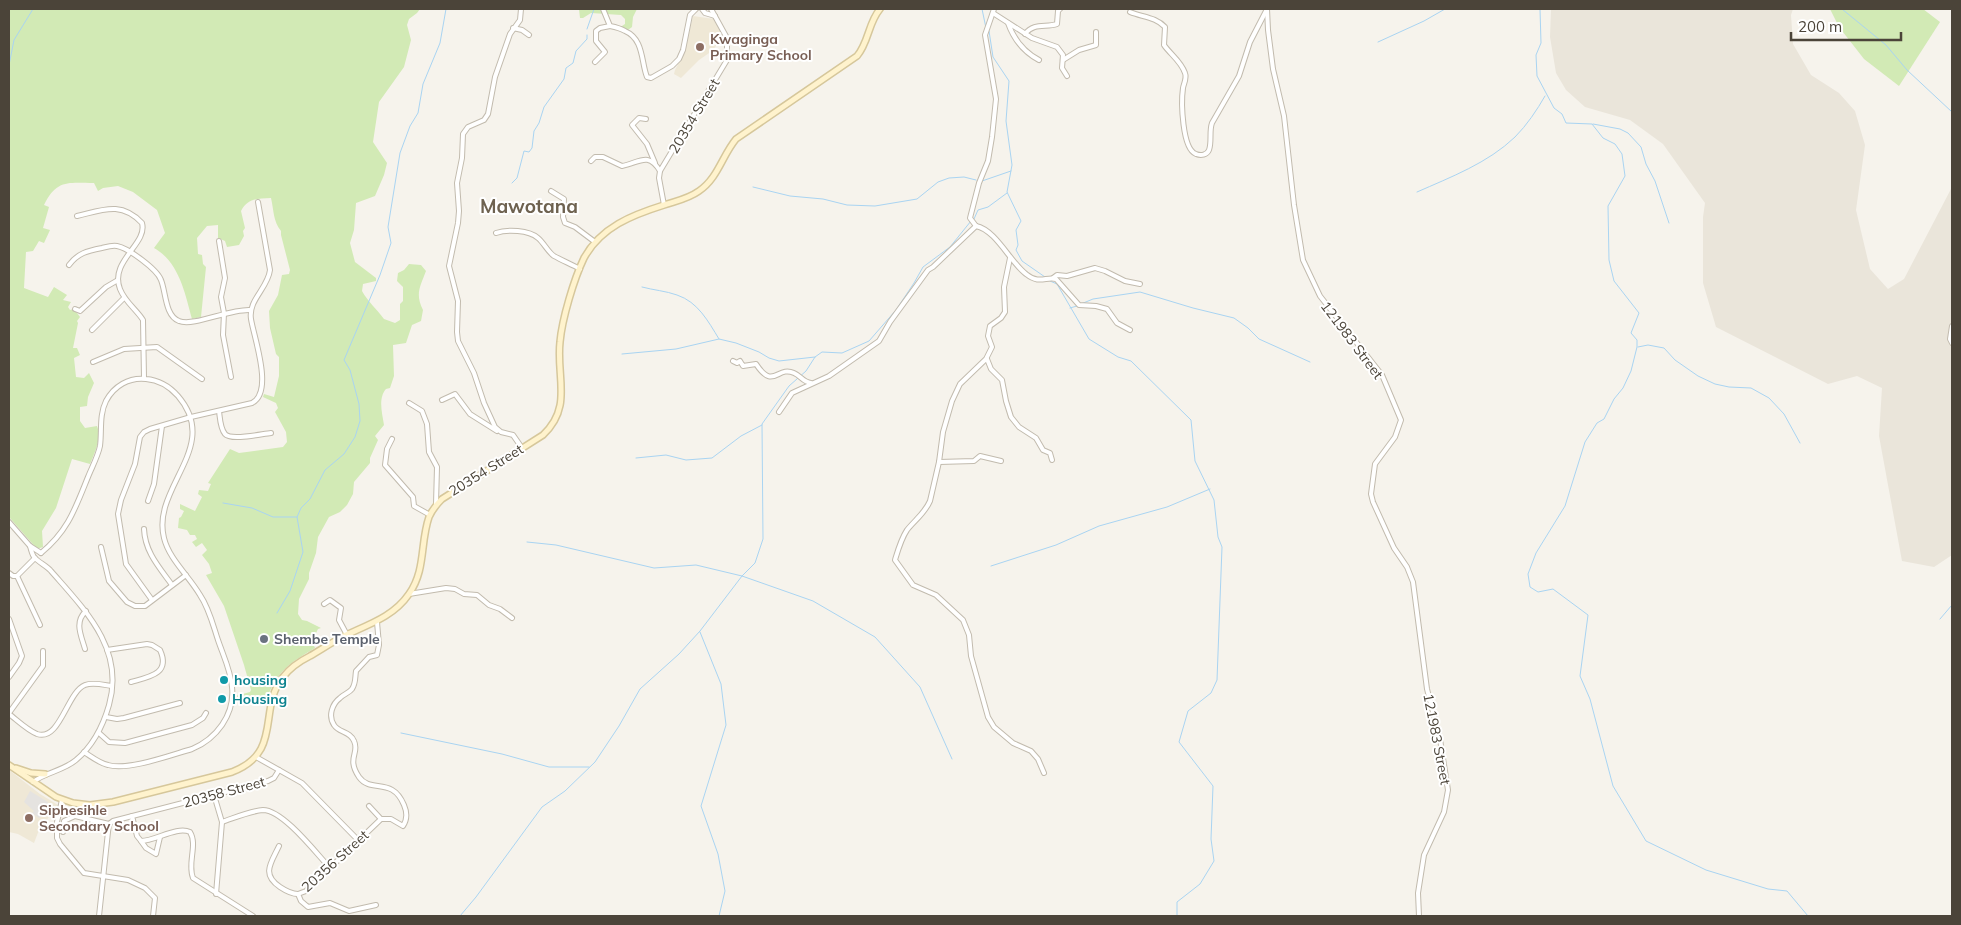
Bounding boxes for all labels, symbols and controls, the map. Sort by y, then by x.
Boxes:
scale bar [1791,10,1901,42]
text: 200 m [1798,17,1842,36]
place label: Kwaginga Primary School [710,30,812,64]
marker: Kwaginga Primary School [694,41,706,53]
street label: 20354 Street [665,75,723,157]
district label: Mawotana [480,194,578,218]
street label: 121983 Street [1317,298,1387,383]
street label: 20354 Street [445,440,527,500]
place label: Shembe Temple [274,630,380,648]
marker: Shembe Temple [258,633,270,645]
place label: housing [234,671,287,689]
marker: housing [218,674,230,686]
place label: Housing [232,690,287,708]
street label: 121983 Street [1419,692,1455,786]
marker: Housing [216,693,228,705]
street label: 20358 Street [181,772,267,812]
place label: Siphesihle Secondary School [39,801,159,835]
marker: Siphesihle Secondary School [23,812,35,824]
street label: 20356 Street [298,826,372,896]

